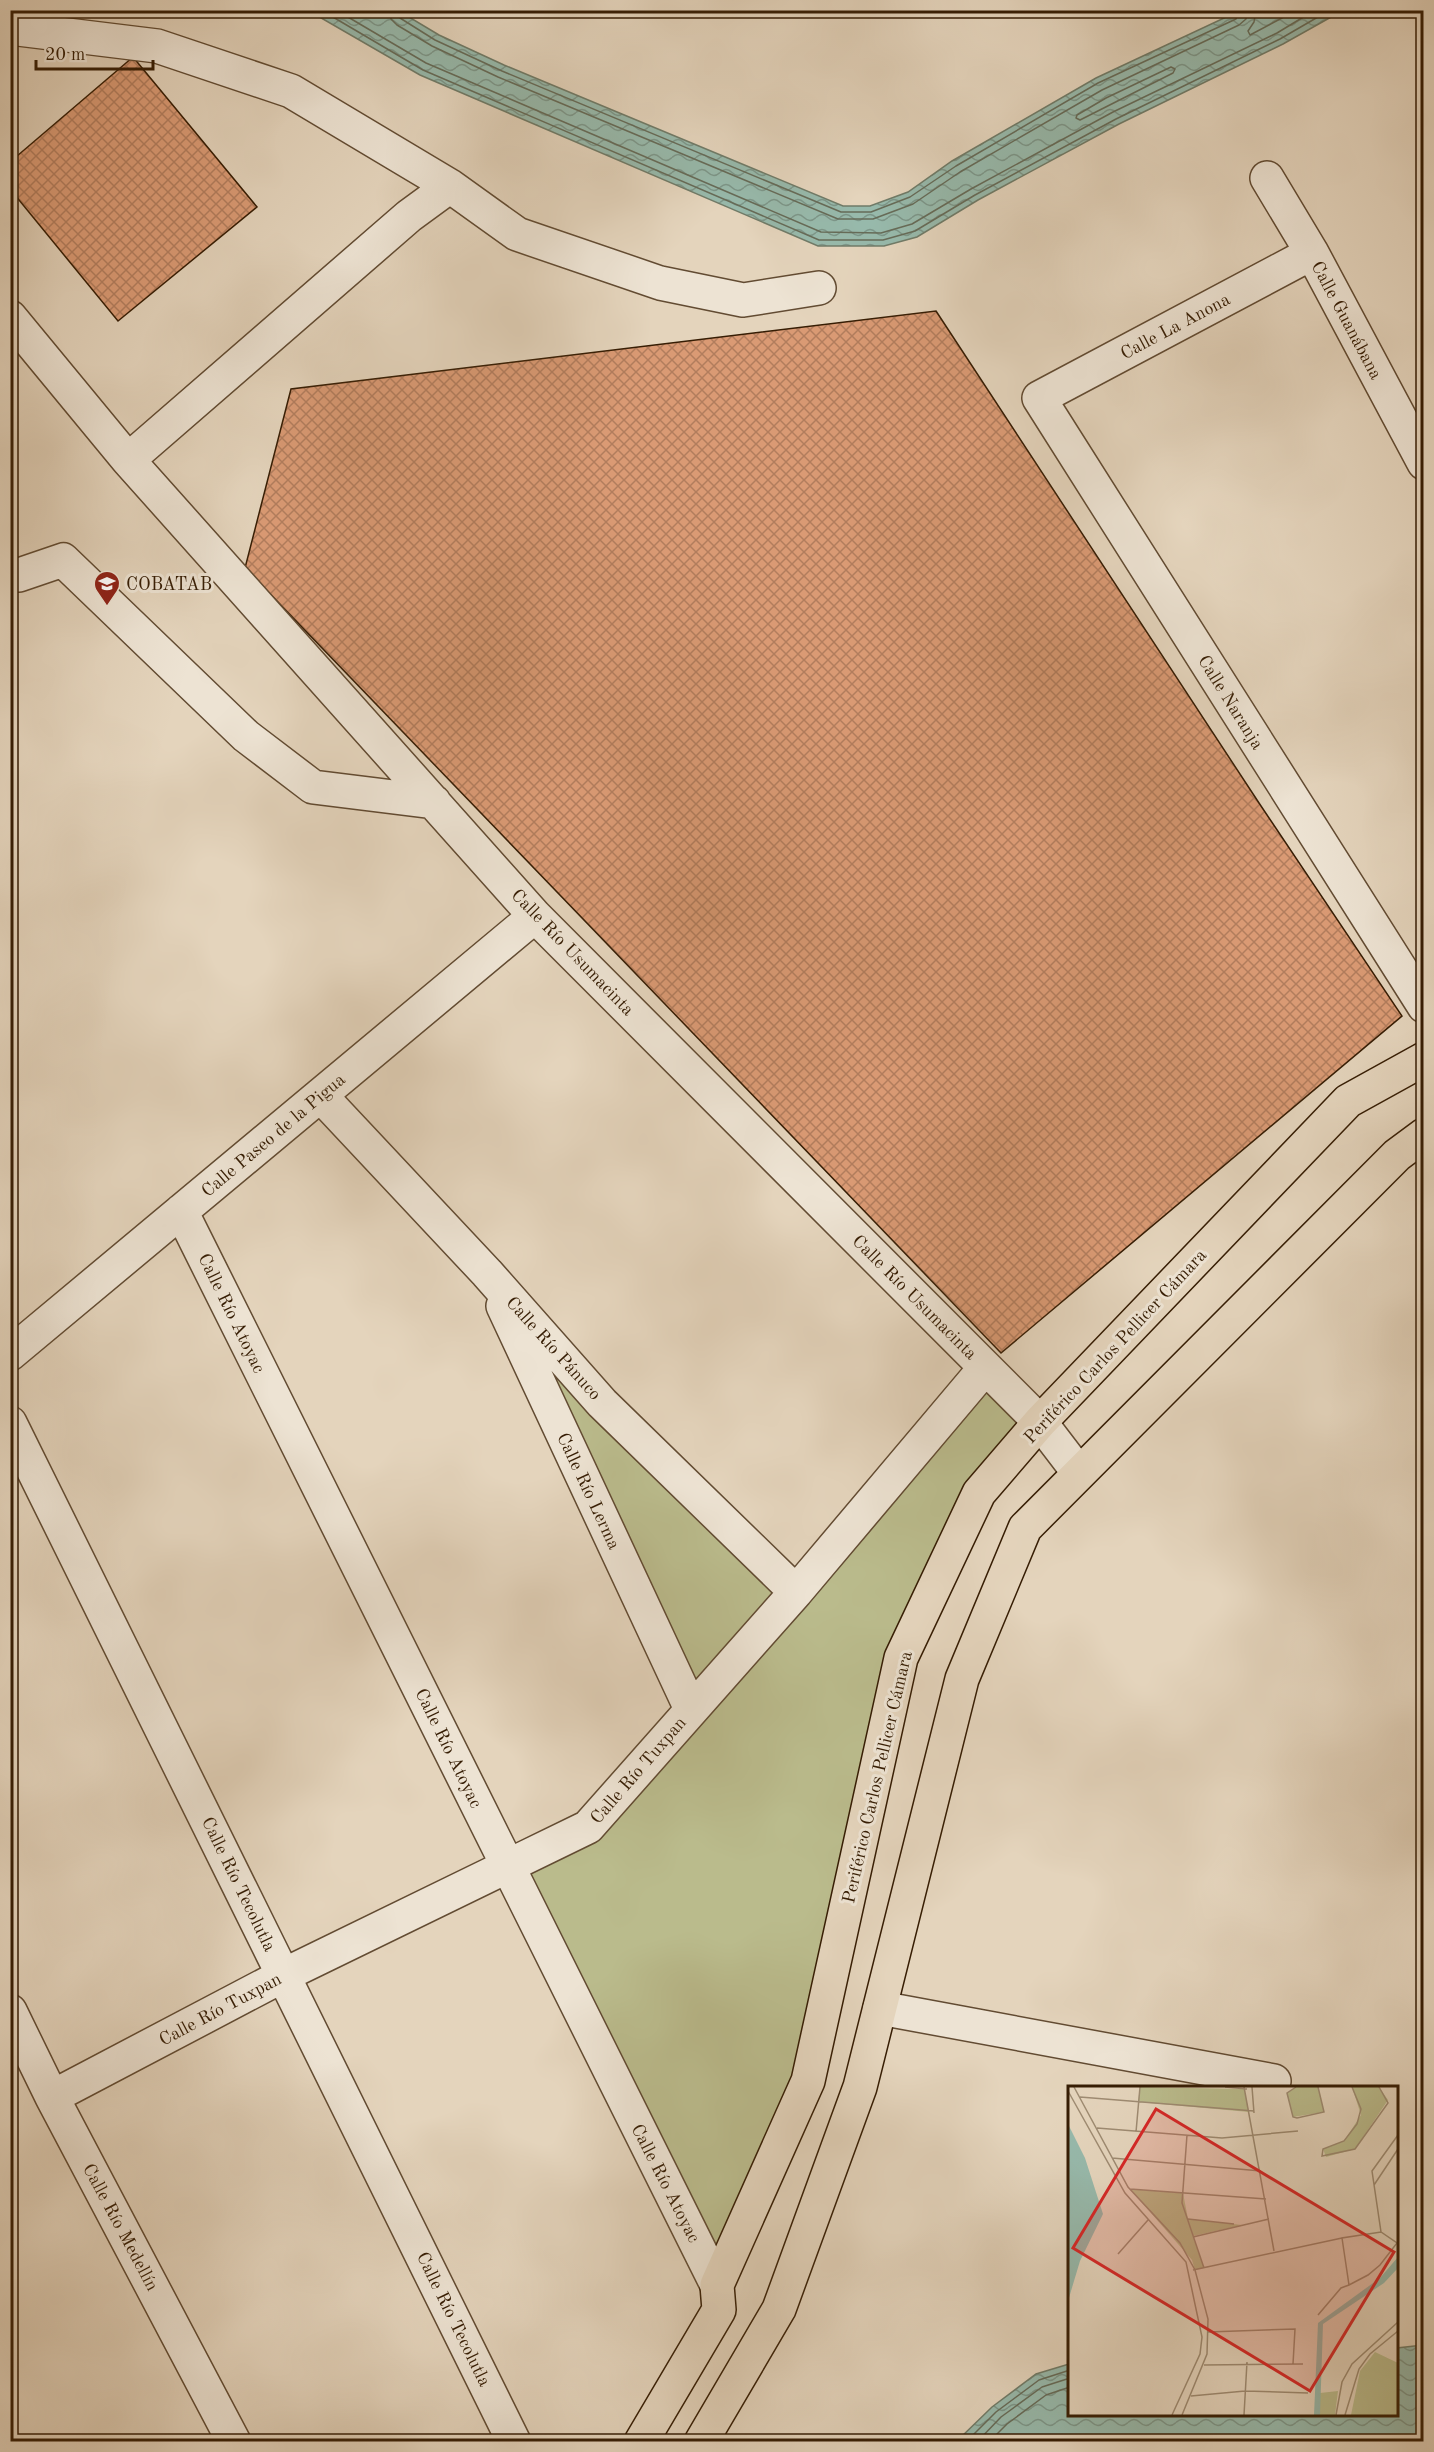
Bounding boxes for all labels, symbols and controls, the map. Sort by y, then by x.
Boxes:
scale bar [36,33,153,71]
text: 20 m [45,46,85,64]
street label: Calle Guanábana [1307,259,1385,383]
street label: Calle La Anona [1118,290,1233,363]
school or university icon: COBATAB [92,569,122,607]
place label: COBATAB [126,576,212,594]
street label: Calle Naranja [1194,652,1266,753]
street label: Calle Río Usumacinta [507,886,637,1019]
street label: Calle Paseo de la Pigua [198,1071,349,1201]
street label: Calle Río Usumacinta [849,1232,980,1364]
street label: Periférico Carlos Pellicer Cámara [1021,1246,1210,1447]
street label: Calle Río Atoyac [194,1251,268,1376]
street label: Calle Río Pánuco [502,1294,604,1404]
street label: Calle Río Lerma [553,1430,623,1553]
street label: Periférico Carlos Pellicer Cámara [840,1649,916,1905]
street label: Calle Río Atoyac [411,1686,485,1811]
street label: Calle Río Tuxpan [588,1713,690,1828]
street label: Calle Río Tecolutla [198,1814,278,1955]
street label: Calle Río Tuxpan [156,1970,285,2050]
inset map [1068,2086,1398,2416]
street label: Calle Río Atoyac [627,2121,703,2246]
street label: Calle Río Medellín [79,2161,161,2294]
street label: Calle Río Tecolutla [413,2249,493,2390]

